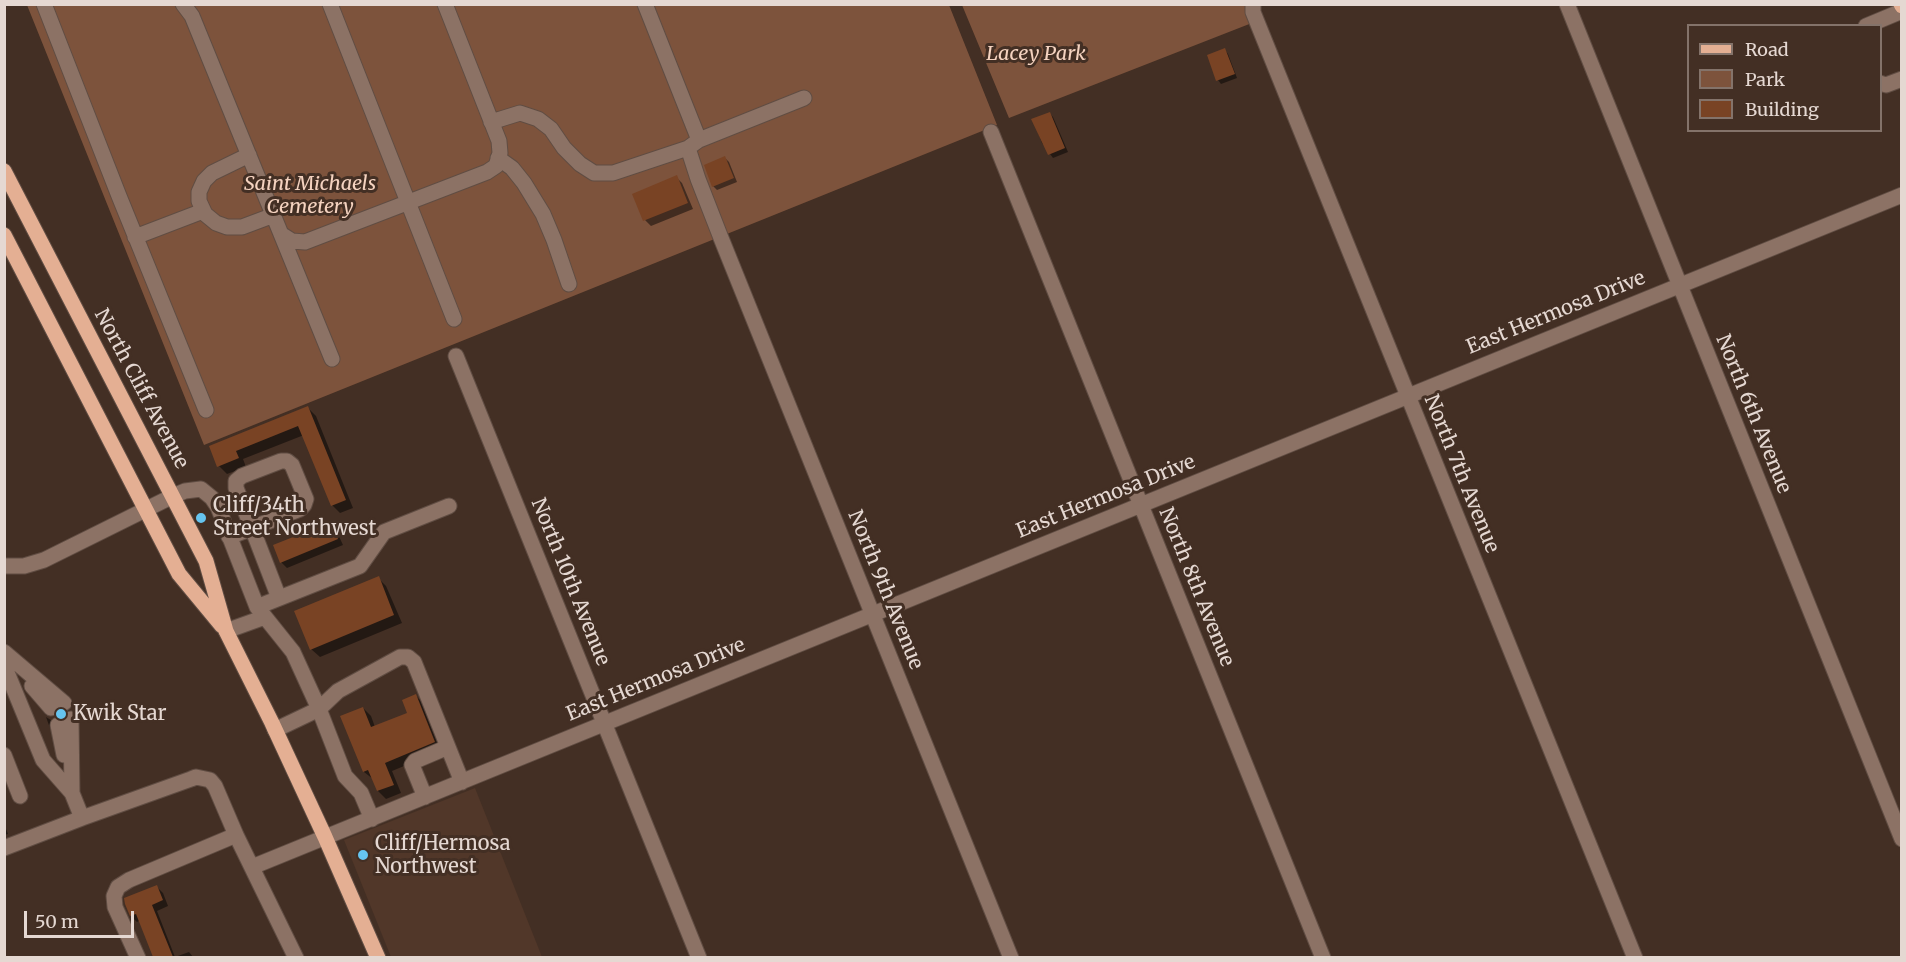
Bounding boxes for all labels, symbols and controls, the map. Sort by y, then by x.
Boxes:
legend [1687,24,1882,132]
text: Road [1745,38,1789,61]
park label: Lacey Park [986,42,1086,66]
text: Park [1745,68,1785,91]
text: Building [1745,98,1819,121]
park label: Saint Michaels Cemetery [244,172,376,219]
street label: East Hermosa Drive [1463,266,1649,360]
street label: North Cliff Avenue [89,305,193,473]
street label: North 6th Avenue [1710,331,1796,497]
street label: North 7th Avenue [1418,391,1504,557]
street label: East Hermosa Drive [1013,450,1199,544]
place label: Cliff/34th Street Northwest [213,494,376,541]
street label: North 10th Avenue [525,495,615,669]
street label: North 8th Avenue [1153,504,1239,670]
street label: North 9th Avenue [842,507,928,673]
marker: Cliff/34th Street Northwest [194,511,208,525]
street label: East Hermosa Drive [563,633,749,727]
place label: Kwik Star [73,702,166,726]
marker: Kwik Star [54,707,68,721]
place label: Cliff/Hermosa Northwest [375,832,510,879]
marker: Cliff/Hermosa Northwest [356,848,370,862]
scale bar [27,899,136,937]
text: 50 m [35,910,79,933]

